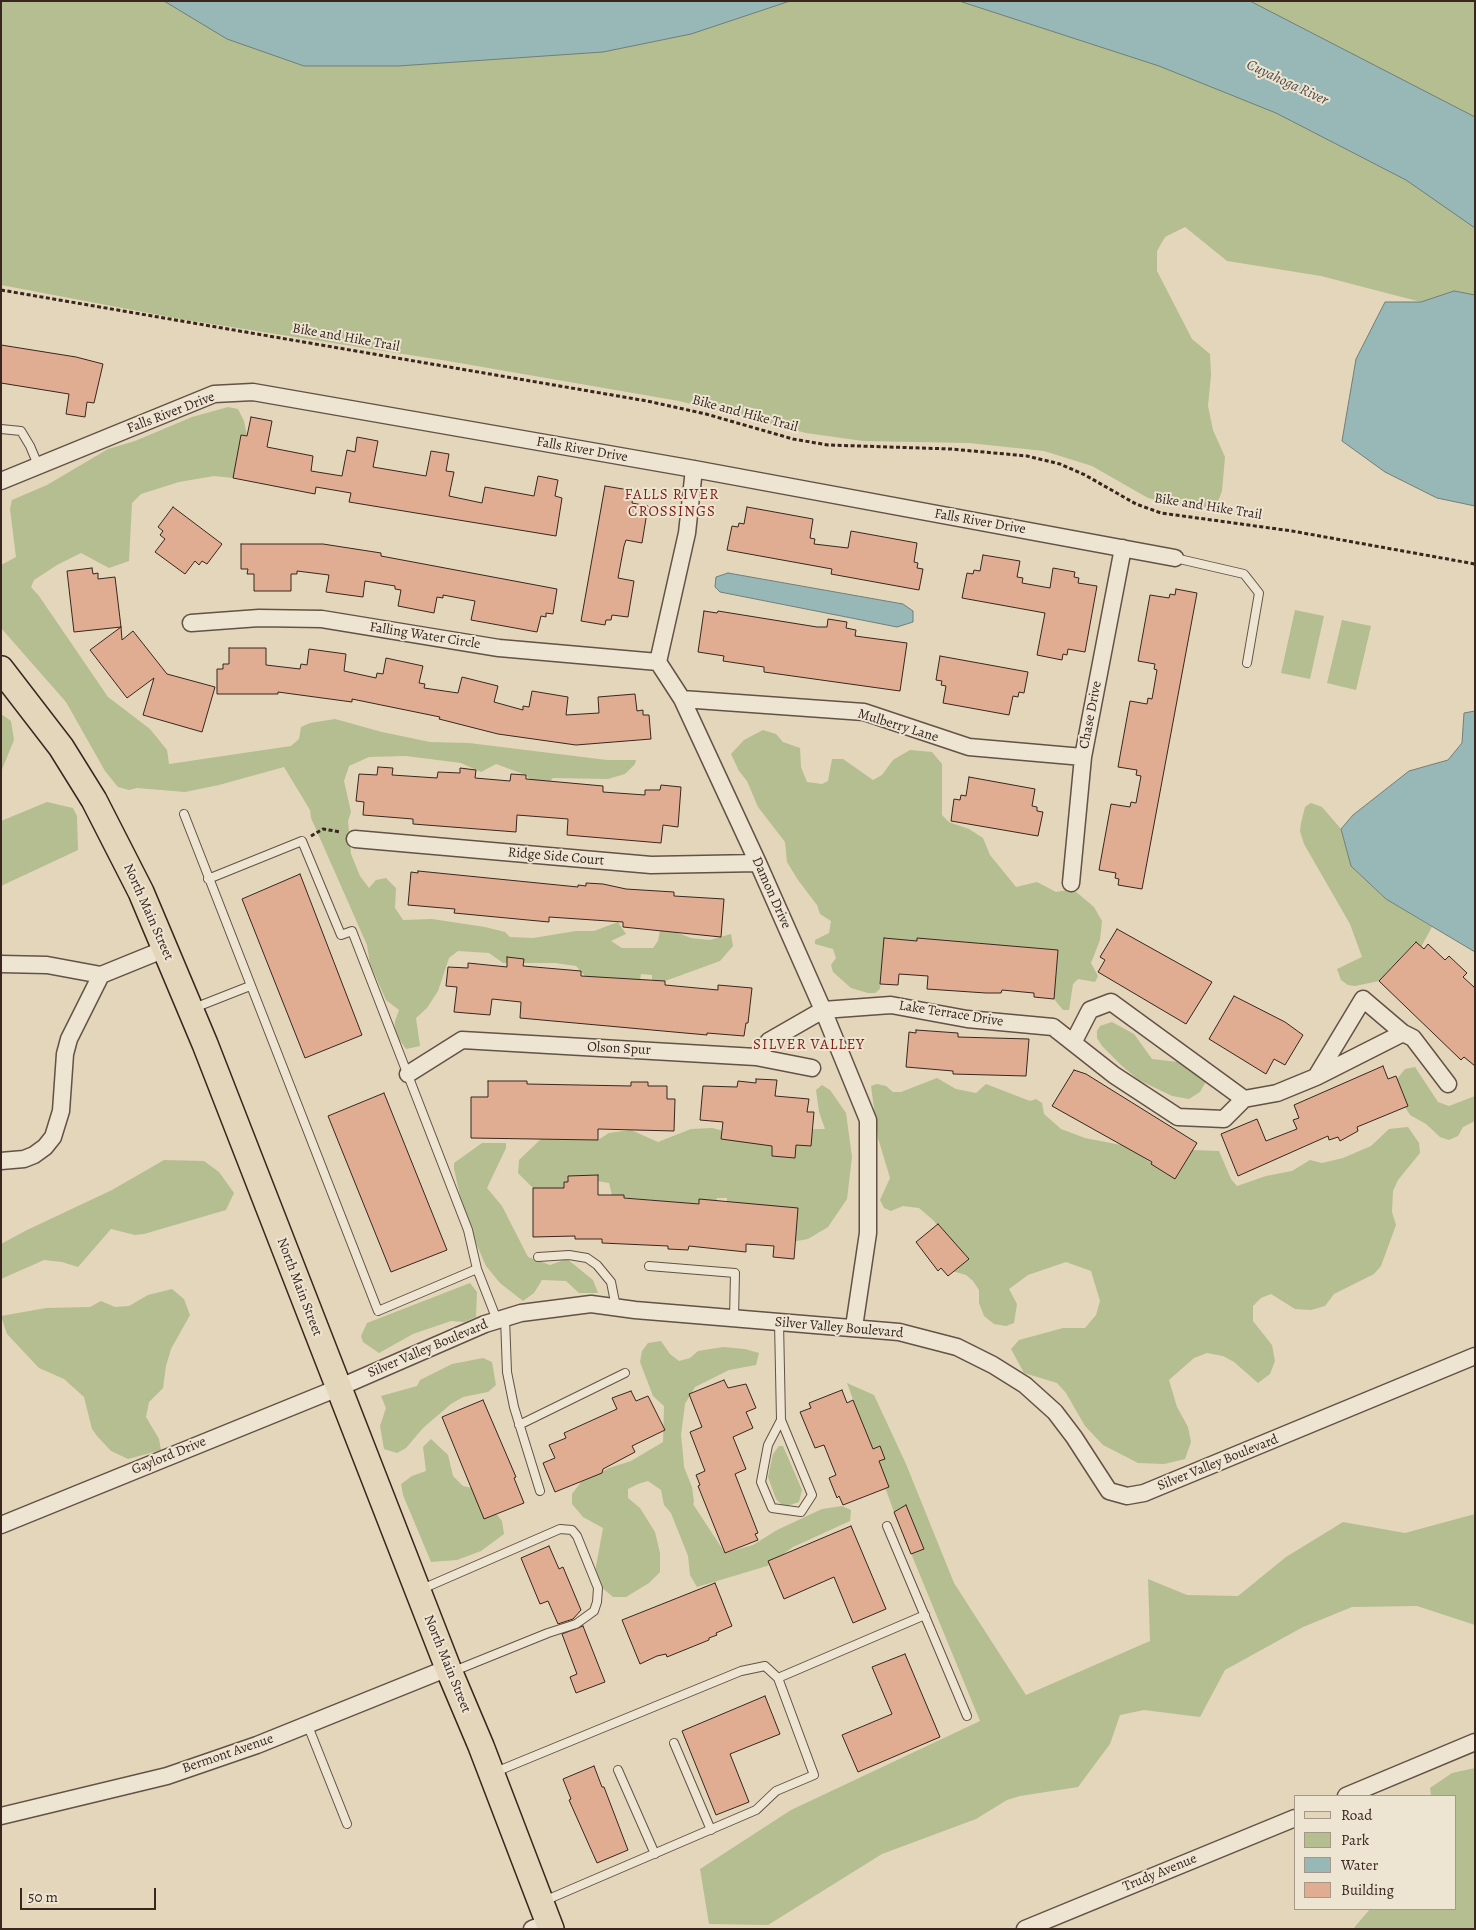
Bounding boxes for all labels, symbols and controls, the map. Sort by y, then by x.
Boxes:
water label: Cuyahoga River [1243,56,1331,110]
street label: Bike and Hike Trail [291,320,401,356]
street label: Falls River Drive [125,389,217,437]
street label: Bike and Hike Trail [690,392,800,436]
street label: Falls River Drive [535,434,629,466]
district label: FALLS RIVER CROSSINGS [623,486,721,521]
street label: Bike and Hike Trail [1153,490,1263,524]
street label: Falls River Drive [933,506,1027,538]
street label: Falling Water Circle [368,619,482,653]
street label: Chase Drive [1076,680,1106,750]
street label: Mulberry Lane [856,706,940,746]
street label: Ridge Side Court [507,844,605,870]
street label: Damon Drive [748,854,794,932]
street label: North Main Street [119,861,177,963]
street label: Lake Terrace Drive [897,997,1005,1031]
district label: SILVER VALLEY [751,1036,867,1054]
street label: Olson Spur [587,1039,651,1059]
street label: North Main Street [273,1235,325,1339]
street label: Silver Valley Boulevard [774,1314,904,1342]
street label: Silver Valley Boulevard [365,1316,491,1382]
street label: Silver Valley Boulevard [1155,1431,1281,1495]
street label: Gaylord Drive [129,1433,209,1479]
street label: North Main Street [420,1613,474,1715]
street label: Bermont Avenue [180,1731,276,1777]
legend [1294,1795,1456,1910]
text: Road [1341,1805,1372,1825]
text: Park [1341,1830,1369,1850]
street label: Trudy Avenue [1121,1851,1199,1895]
text: Water [1341,1855,1378,1875]
scale bar [22,1878,159,1910]
text: Building [1341,1880,1394,1900]
text: 50 m [28,1887,58,1907]

